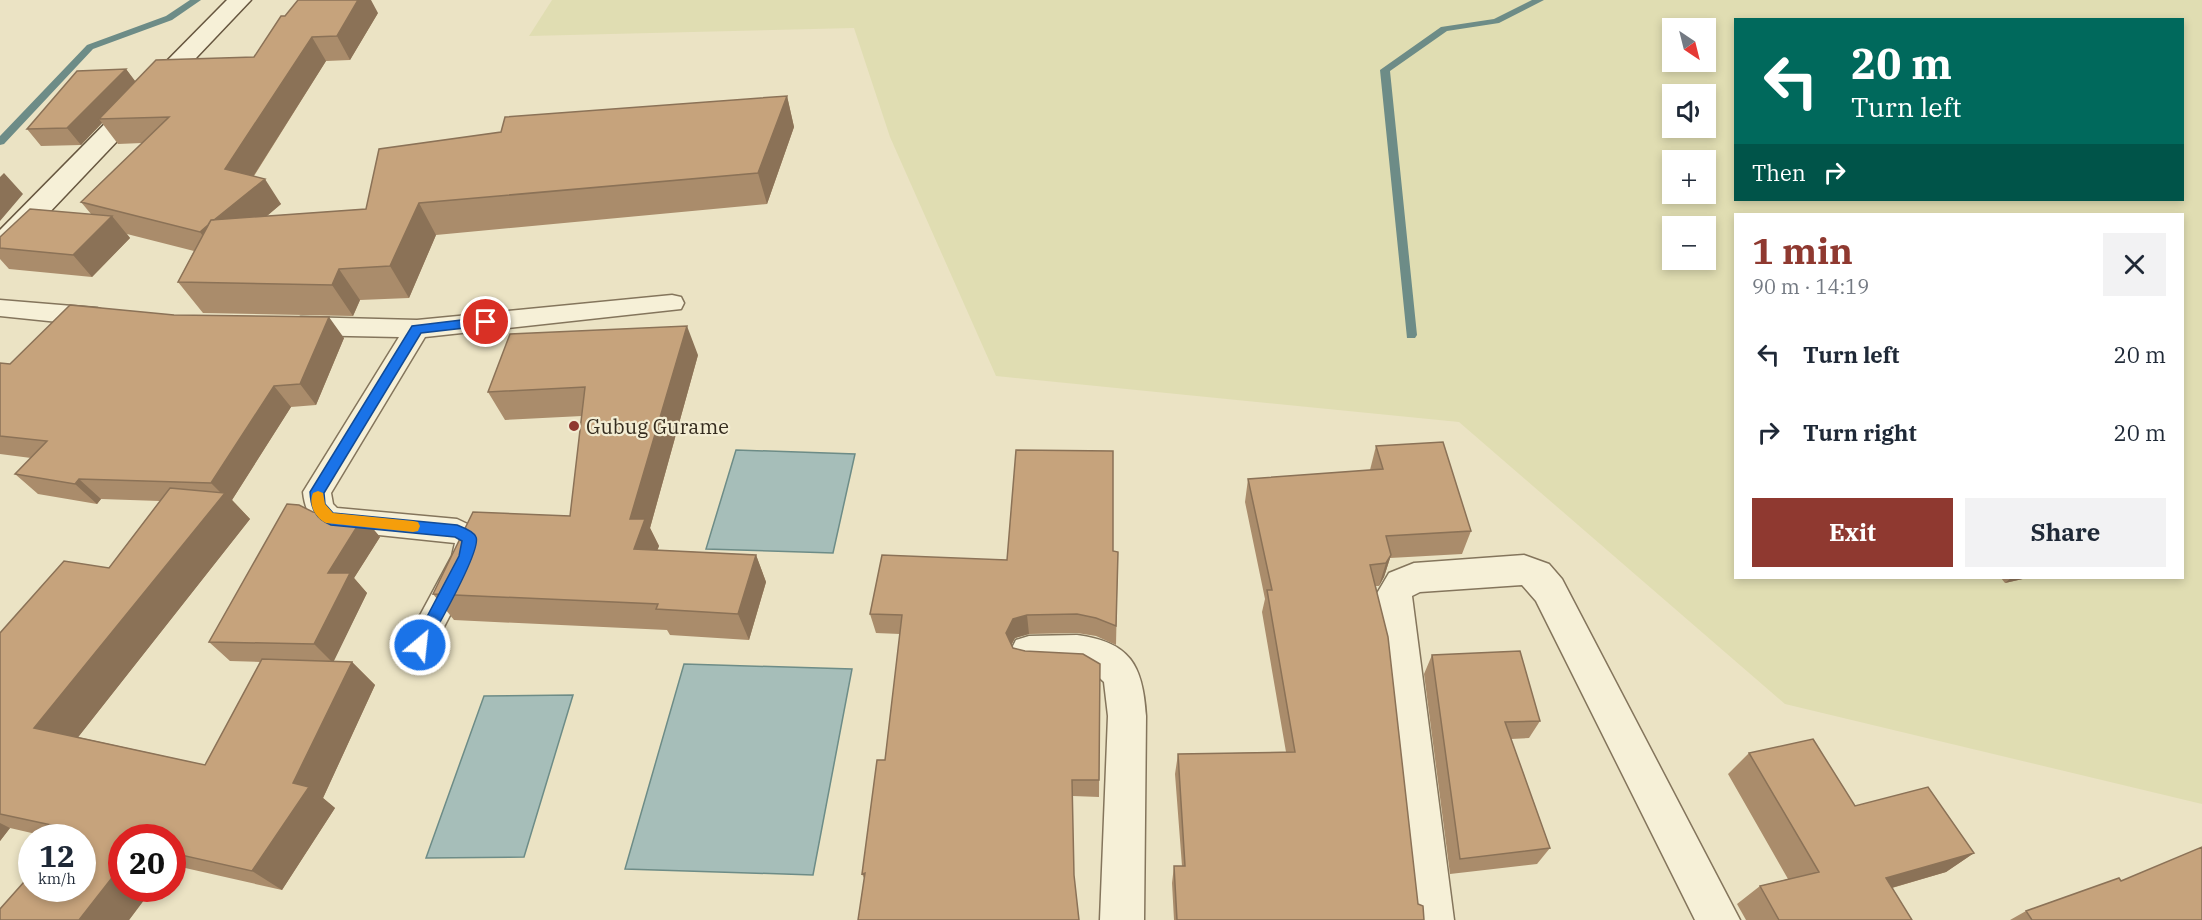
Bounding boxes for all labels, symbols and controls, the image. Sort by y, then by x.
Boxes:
north arrow [1662,18,1716,72]
map controls [1662,18,1716,270]
text: 20 m [1851,36,1952,91]
icon: left [1752,42,1830,120]
button: sound [1662,84,1716,138]
text: Turn left [1851,89,1962,124]
button: + [1662,150,1716,204]
icon: right [1818,156,1851,189]
text: Then [1752,158,1806,187]
button: − [1662,216,1716,270]
text: 1 min [1752,227,1853,274]
button: close [2103,233,2166,296]
text: 90 m · 14:19 [1752,273,1869,300]
pin [460,296,511,347]
icon: arrive [469,305,502,338]
icon: left [1752,338,1785,371]
text: Turn left [1803,340,1899,369]
text: 20 m [2114,340,2166,369]
place label: Gubug Gurame [586,413,729,440]
icon: right [1752,416,1785,449]
text: Turn right [1803,418,1917,447]
text: 20 m [2114,418,2166,447]
marker: Gubug Gurame [567,419,581,433]
button: Exit [1752,498,1953,567]
button: Share [1965,498,2166,567]
position arrow [388,613,452,677]
speed limit sign: 20 [108,824,186,902]
text: 12 [39,836,75,875]
text: km/h [38,869,76,888]

